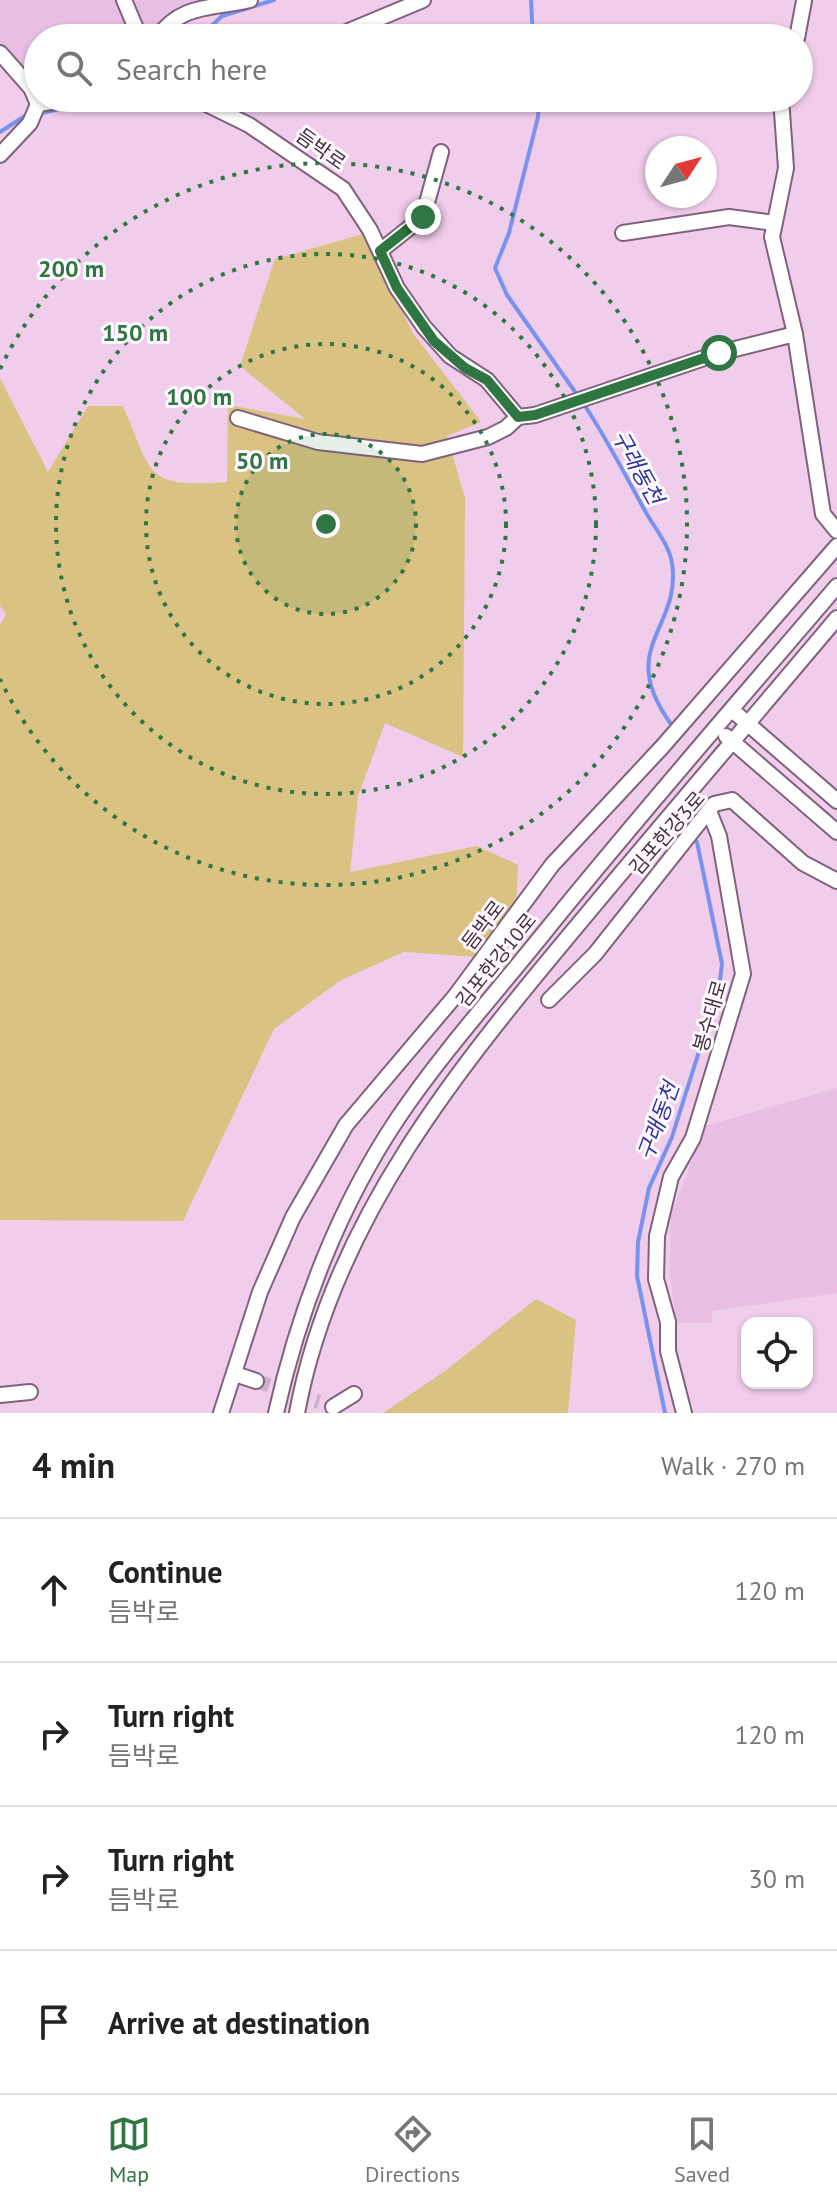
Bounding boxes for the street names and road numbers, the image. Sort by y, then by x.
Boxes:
street label: 듬박로 [291,123,351,175]
street label: 김포한강3로 [623,786,711,880]
street label: 듬박로 [456,895,510,955]
street label: 김포한강10로 [450,908,542,1012]
street label: 봉수대로 [687,977,733,1055]

